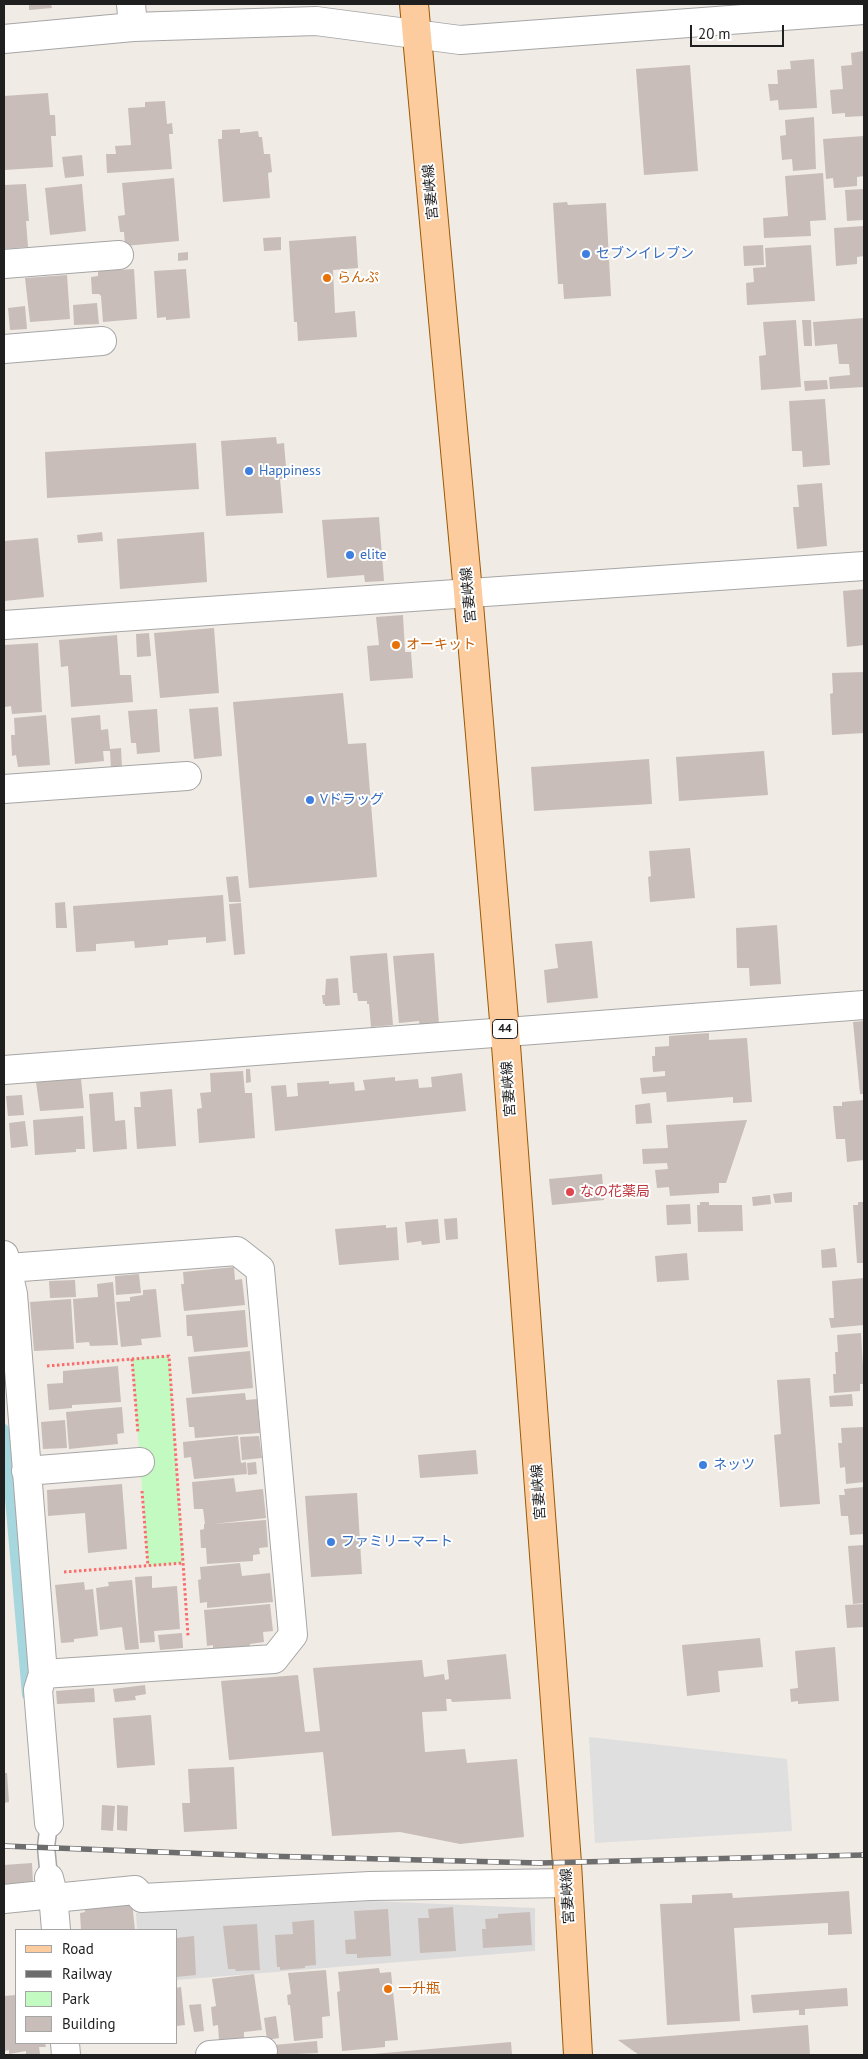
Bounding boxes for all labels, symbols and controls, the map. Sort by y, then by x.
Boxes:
scale bar [693,15,787,47]
text: 20 m [698,24,731,43]
street label: 宮妻峡線 [420,163,442,221]
place label: セブンイレブン [596,246,694,262]
marker: セブンイレブン [580,248,592,260]
place label: らんぷ [337,270,379,286]
marker: らんぷ [321,272,333,284]
place label: Happiness [259,463,321,479]
marker: Happiness [243,465,255,477]
place label: elite [360,547,387,563]
marker: elite [344,549,356,561]
street label: 宮妻峡線 [458,566,480,624]
place label: オーキット [406,637,476,653]
marker: オーキット [390,639,402,651]
place label: Vドラッグ [320,792,384,808]
marker: Vドラッグ [304,794,316,806]
road number: 44 [492,1020,518,1038]
street label: 宮妻峡線 [499,1060,519,1118]
place label: なの花薬局 [580,1184,650,1200]
marker: なの花薬局 [564,1186,576,1198]
place label: ネッツ [713,1457,755,1473]
marker: ネッツ [697,1459,709,1471]
street label: 宮妻峡線 [529,1463,549,1521]
place label: ファミリーマート [341,1534,453,1550]
marker: ファミリーマート [325,1536,337,1548]
street label: 宮妻峡線 [558,1868,578,1924]
legend [15,1929,178,2044]
text: Road [62,1939,94,1958]
text: Railway [62,1964,112,1983]
place label: 一升瓶 [398,1981,440,1997]
marker: 一升瓶 [382,1983,394,1995]
text: Park [62,1989,90,2008]
text: Building [62,2014,116,2033]

